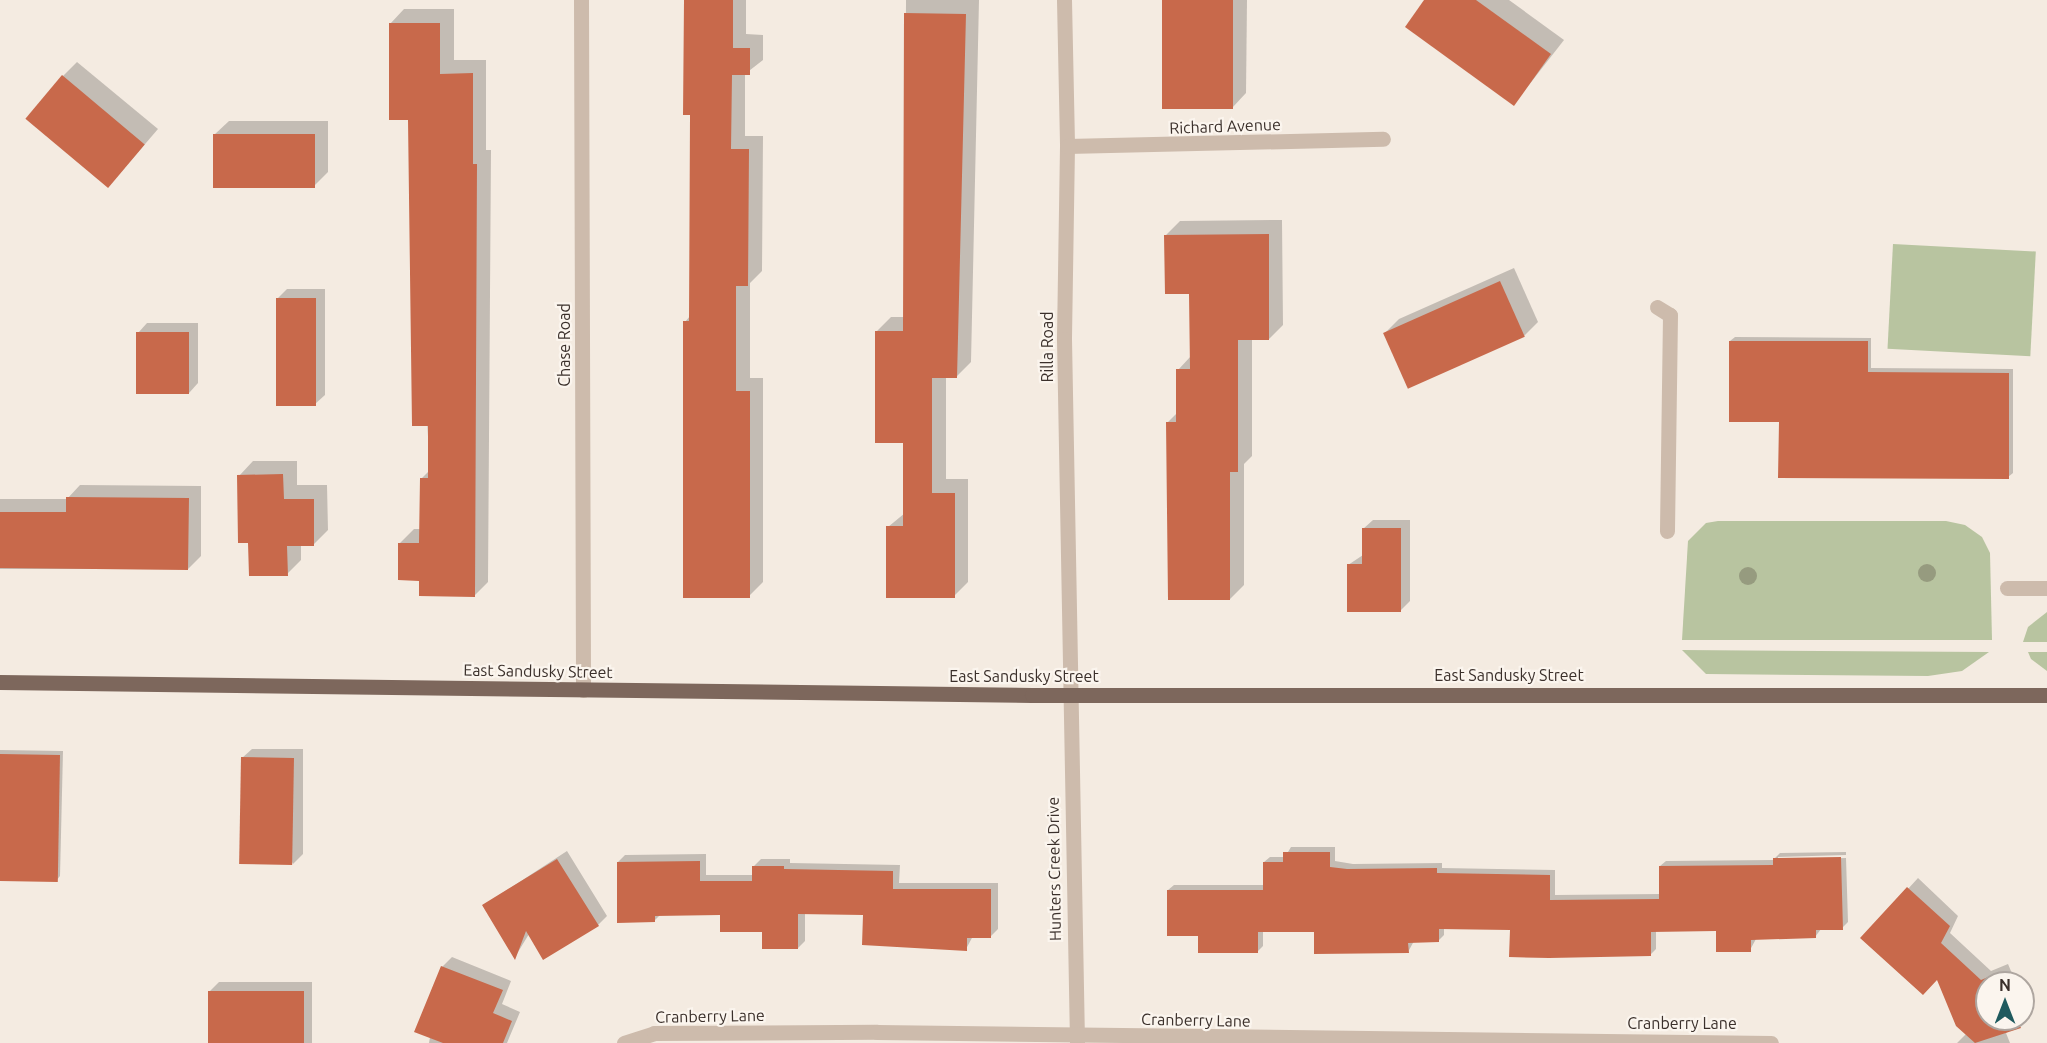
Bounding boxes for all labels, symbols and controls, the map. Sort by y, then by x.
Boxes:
street label: Richard Avenue [1169,114,1281,138]
street label: Chase Road [554,303,574,387]
street label: Rilla Road [1037,311,1057,383]
street label: East Sandusky Street [463,660,613,682]
street label: East Sandusky Street [1434,665,1584,685]
street label: East Sandusky Street [949,666,1099,686]
street label: Hunters Creek Drive [1043,797,1065,941]
north arrow [1975,971,2035,1031]
text: N [1999,976,2011,994]
street label: Cranberry Lane [655,1005,765,1027]
street label: Cranberry Lane [1141,1009,1251,1031]
street label: Cranberry Lane [1627,1013,1737,1033]

